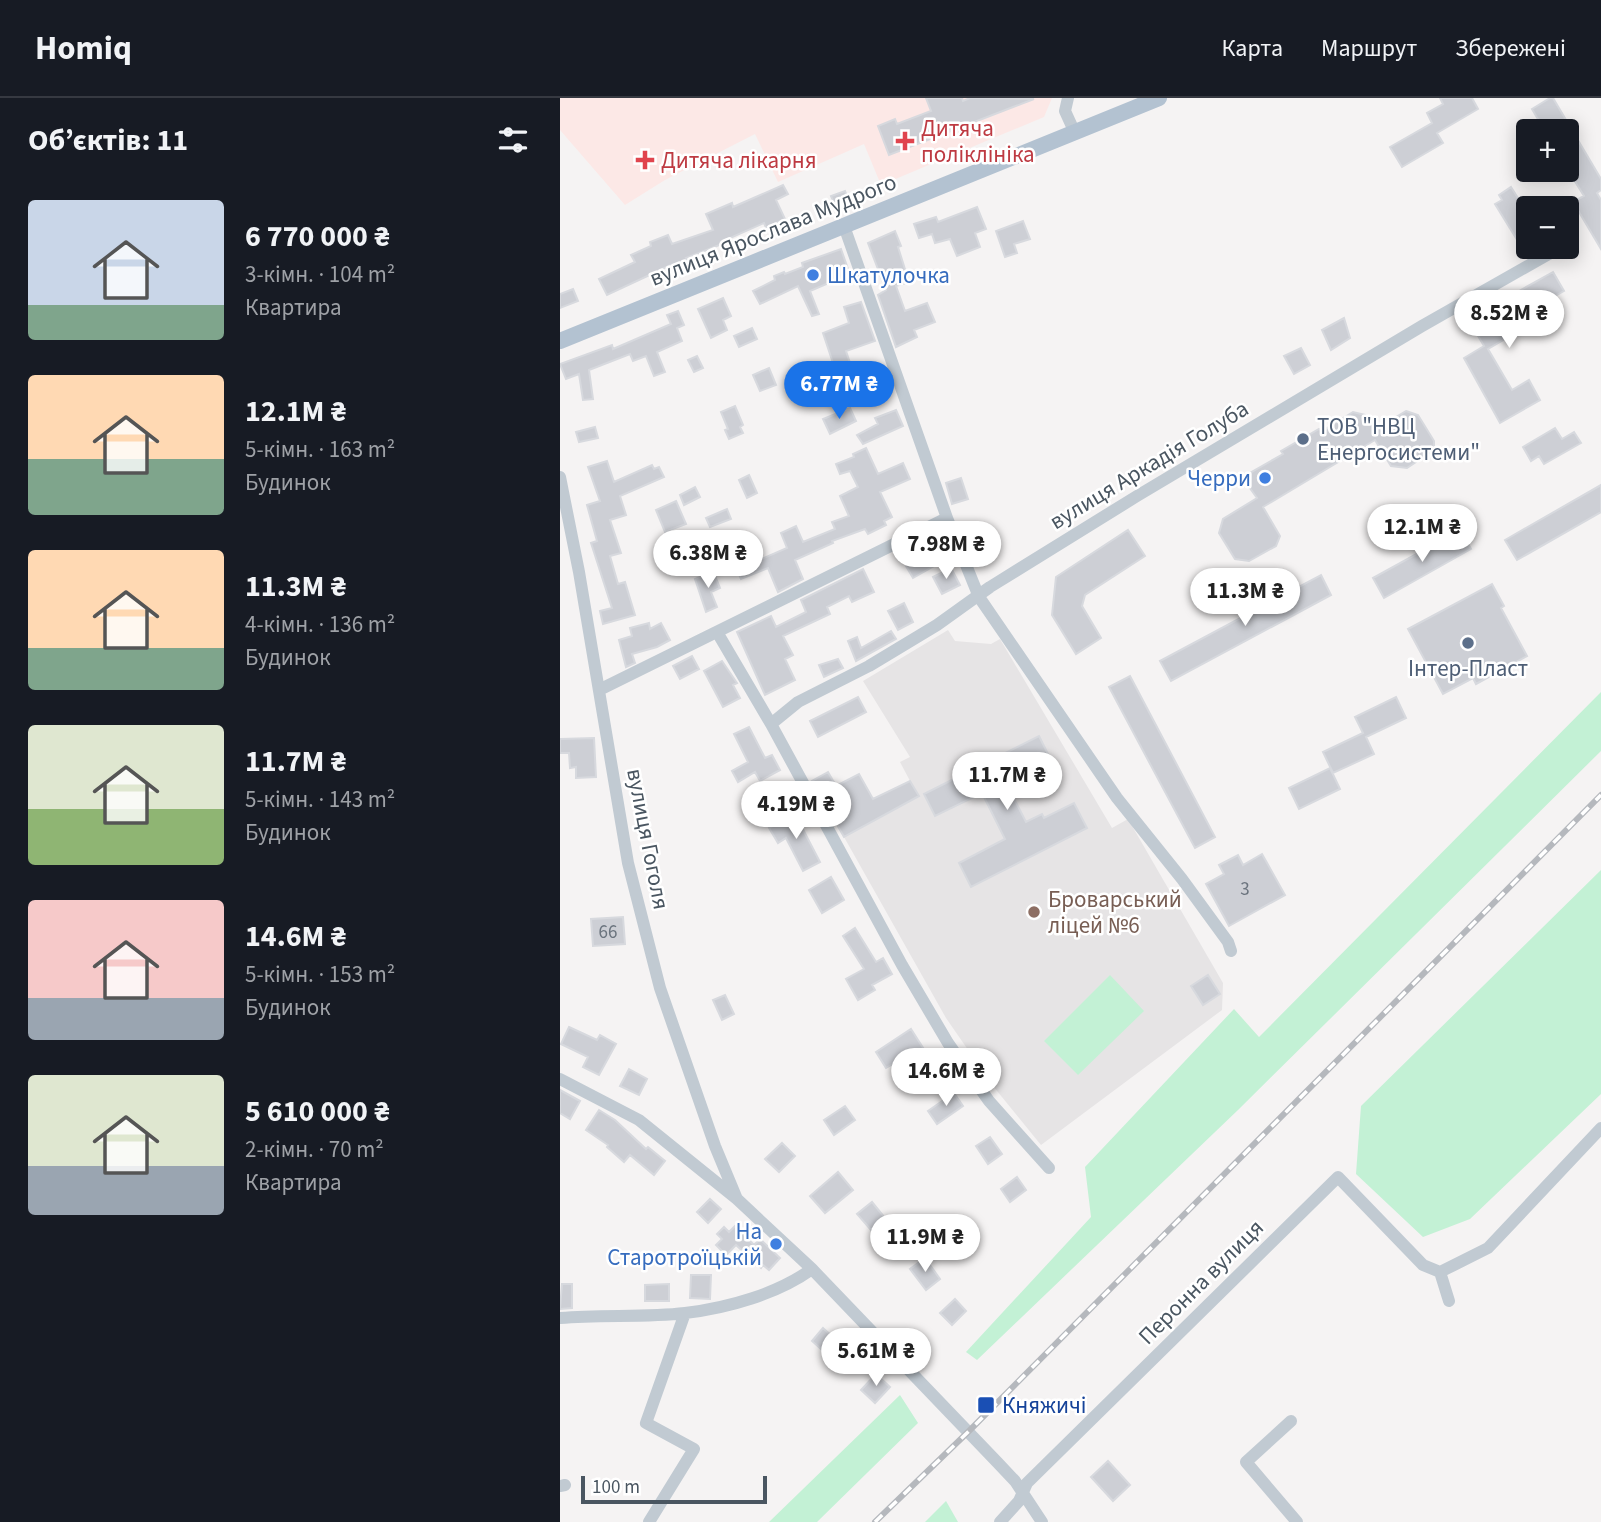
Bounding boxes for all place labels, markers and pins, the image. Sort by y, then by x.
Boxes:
place label: Дитяча поліклініка [921,112,1035,171]
marker: Дитяча поліклініка [895,131,915,151]
place label: Дитяча лікарня [661,144,817,177]
marker: Дитяча лікарня [635,150,655,170]
place label: Шкатулочка [827,259,950,292]
marker: Шкатулочка [805,267,821,283]
pin: 8.52M ₴ [1444,290,1574,350]
pin: 6.77M ₴ [774,362,904,421]
place label: ТОВ "НВЦ Енергосистеми" [1317,410,1480,469]
marker: ТОВ "НВЦ Енергосистеми" [1295,431,1311,447]
place label: Черри [1187,462,1251,495]
marker: Черри [1257,470,1273,486]
pin: 12.1M ₴ [1357,504,1487,564]
pin: 7.98M ₴ [881,522,1011,581]
pin: 6.38M ₴ [643,531,773,590]
pin: 11.3M ₴ [1180,568,1310,628]
marker: Інтер-Пласт [1460,635,1476,651]
place label: Інтер-Пласт [1408,652,1528,685]
pin: 11.7M ₴ [942,752,1072,812]
pin: 4.19M ₴ [731,782,861,841]
place label: Броварський ліцей №6 [1048,883,1182,942]
marker: Броварський ліцей №6 [1026,904,1042,920]
pin: 14.6M ₴ [881,1048,1011,1108]
pin: 11.9M ₴ [860,1214,990,1274]
place label: На Старотроїцькій [607,1215,762,1274]
marker: На Старотроїцькій [768,1236,784,1252]
pin: 5.61M ₴ [811,1328,941,1388]
place label: Княжичі [1002,1389,1086,1422]
marker: Княжичі [976,1395,996,1415]

